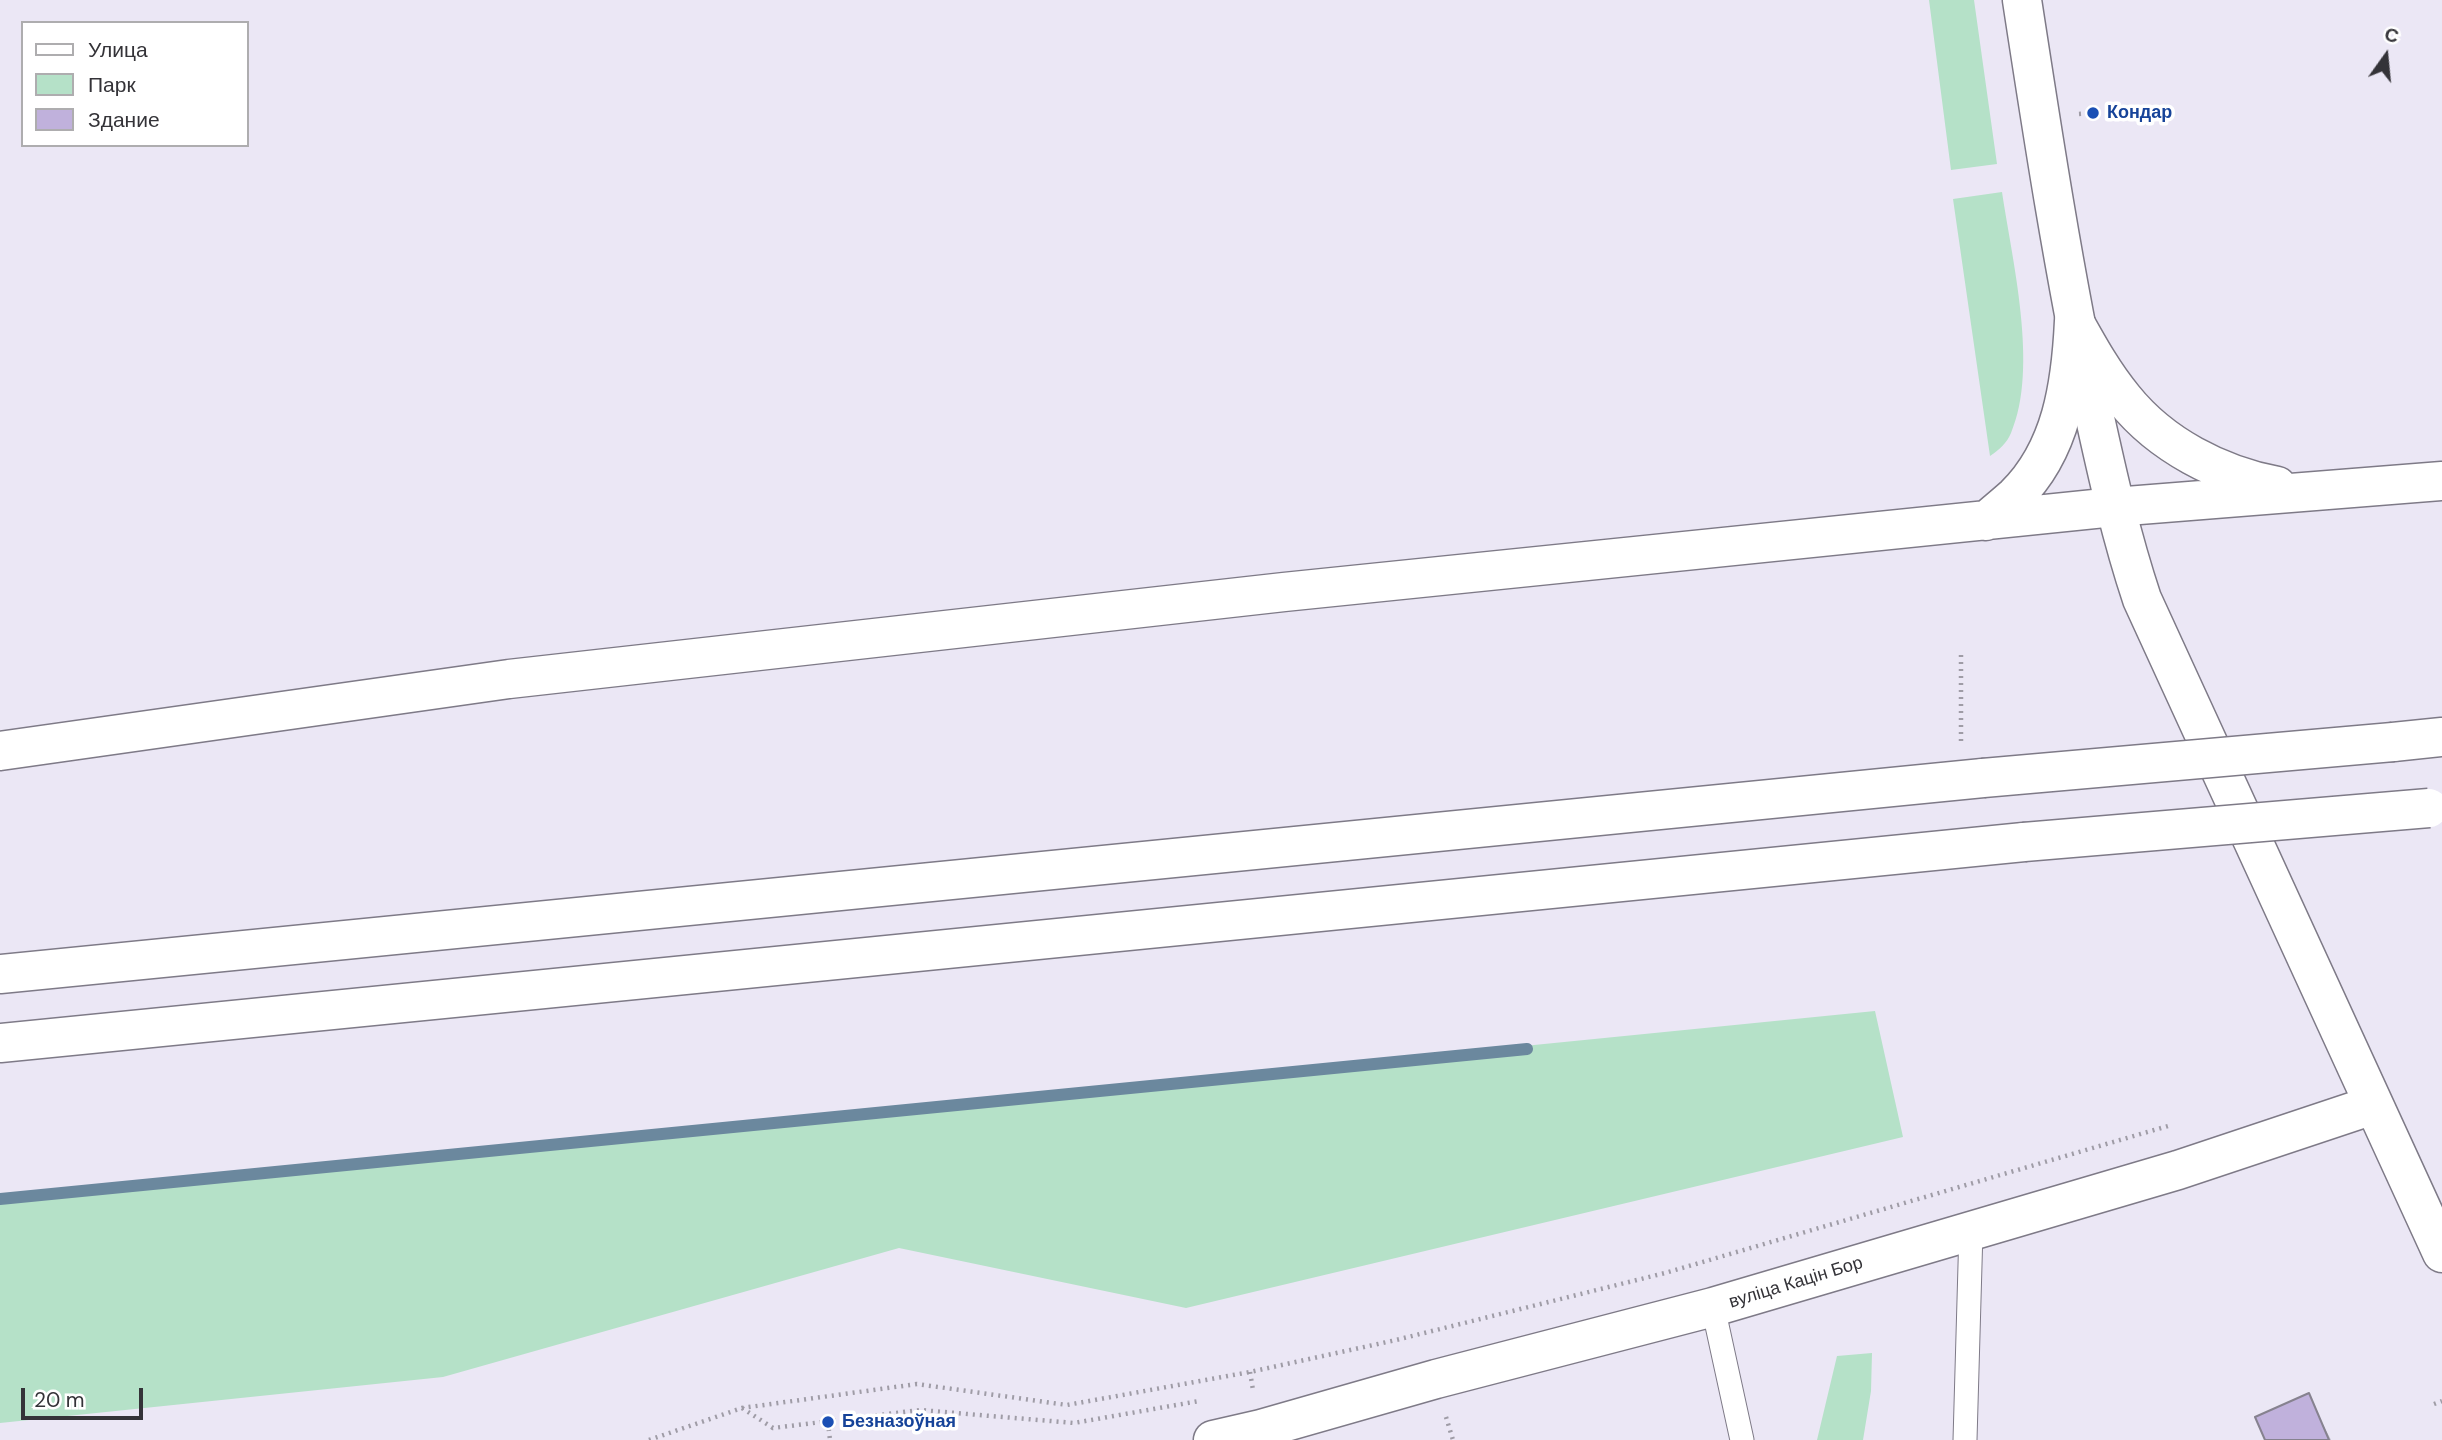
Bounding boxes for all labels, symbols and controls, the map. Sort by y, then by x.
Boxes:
legend [21,21,248,147]
north arrow [2351,21,2421,91]
text: С [2382,21,2401,49]
text: Улица [88,36,148,64]
text: Парк [88,71,136,99]
place label: Кондар [2107,102,2172,124]
marker: Кондар [2085,105,2101,121]
text: Здание [88,106,160,134]
street label: вуліца Кацін Бор [1726,1252,1866,1314]
scale bar [24,1374,147,1418]
text: 20 m [34,1386,85,1414]
place label: Безназоўная [842,1411,956,1433]
marker: Безназоўная [820,1414,836,1430]

